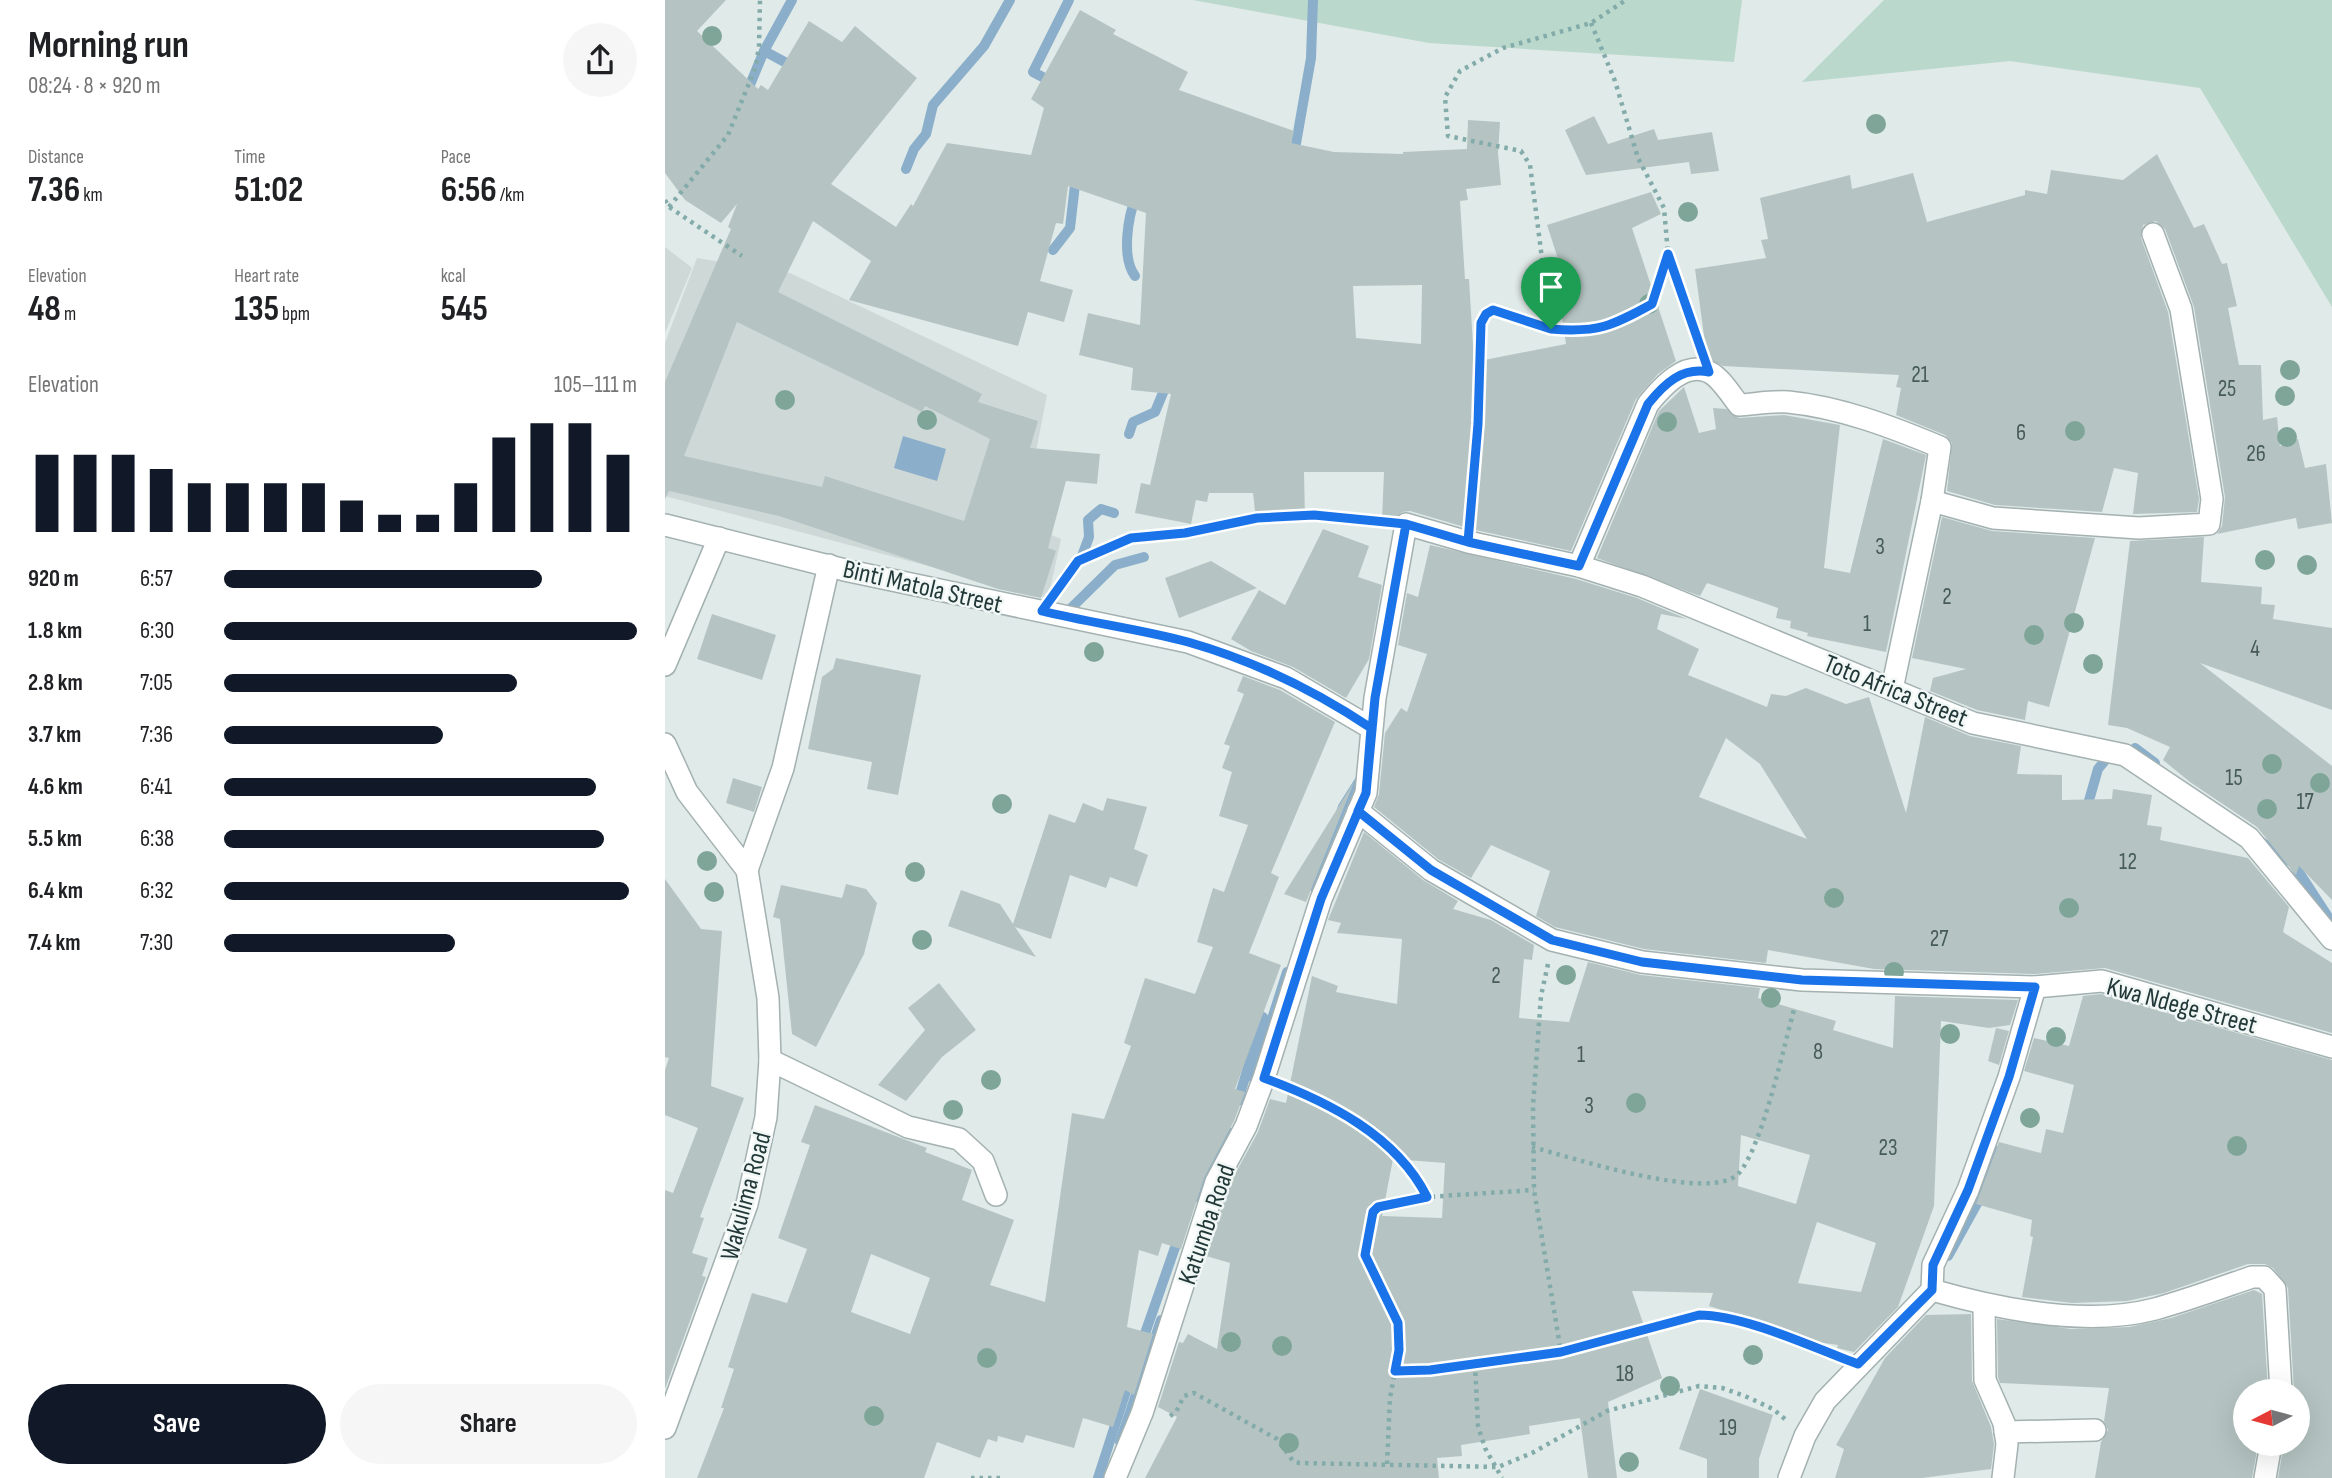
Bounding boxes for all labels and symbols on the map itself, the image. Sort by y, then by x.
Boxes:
pin [1521,257,1581,329]
house number: 21 [1911,361,1929,389]
house number: 25 [2218,375,2236,403]
house number: 6 [2016,419,2026,447]
house number: 26 [2246,440,2266,468]
house number: 3 [1875,533,1885,561]
street label: Binti Matola Street [840,554,1005,621]
house number: 2 [1942,583,1952,611]
house number: 1 [1863,610,1871,638]
house number: 4 [2250,635,2260,663]
street label: Toto Africa Street [1819,648,1972,734]
house number: 15 [2225,764,2243,792]
house number: 17 [2296,788,2314,816]
house number: 12 [2119,848,2137,876]
house number: 27 [1930,925,1948,953]
house number: 2 [1491,962,1501,990]
street label: Kwa Ndege Street [2103,972,2260,1041]
house number: 8 [1813,1038,1823,1066]
house number: 1 [1577,1041,1585,1069]
house number: 3 [1584,1092,1594,1120]
street label: Wakulima Road [714,1129,778,1264]
house number: 23 [1878,1134,1898,1162]
street label: Katumba Road [1172,1160,1242,1289]
house number: 18 [1616,1360,1634,1388]
north arrow [2233,1379,2310,1456]
house number: 19 [1719,1414,1737,1442]

